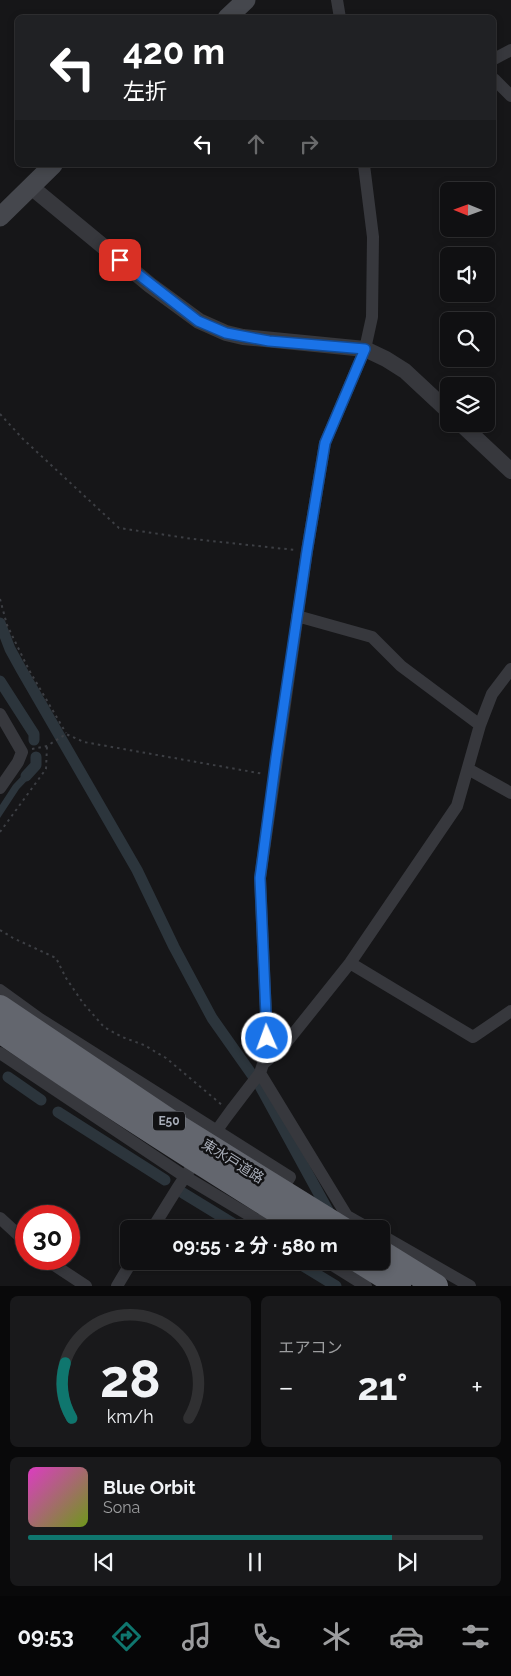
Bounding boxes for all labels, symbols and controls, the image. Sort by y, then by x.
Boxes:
text: 420 m [123,31,225,72]
icon: left [40,35,105,100]
text: 左折 [123,78,167,104]
icon: left [189,130,217,158]
icon: ahead [242,130,270,158]
icon: right [295,130,323,158]
north arrow [440,182,495,238]
map controls [440,182,495,432]
pin [99,239,141,281]
icon: arrive [106,246,134,274]
button: sound [440,247,495,302]
button: search [440,312,495,367]
button: layers [440,377,495,432]
position arrow [240,1011,292,1063]
road number: E50 [153,1112,185,1130]
street label: 東水戸道路 [199,1136,267,1186]
speed limit sign: 30 [15,1205,80,1270]
text: 09:55 · 2 分 · 580 m [172,1234,338,1256]
text: エアコン [279,1338,343,1357]
text: 28 [100,1348,161,1409]
text: 21° [357,1364,408,1409]
text: − [279,1371,294,1404]
text: + [471,1371,483,1404]
text: km/h [107,1406,154,1427]
text: Blue Orbit [103,1476,195,1498]
text: Sona [103,1498,140,1517]
icon: previous [90,1548,118,1576]
icon: pause [241,1548,269,1576]
icon: next [393,1548,421,1576]
icon: directions [109,1619,144,1654]
icon: music [179,1619,214,1654]
icon: phone [249,1619,284,1654]
icon: climate [319,1619,354,1654]
icon: car [389,1619,424,1654]
icon: filters [458,1619,493,1654]
text: 09:53 [17,1623,74,1649]

